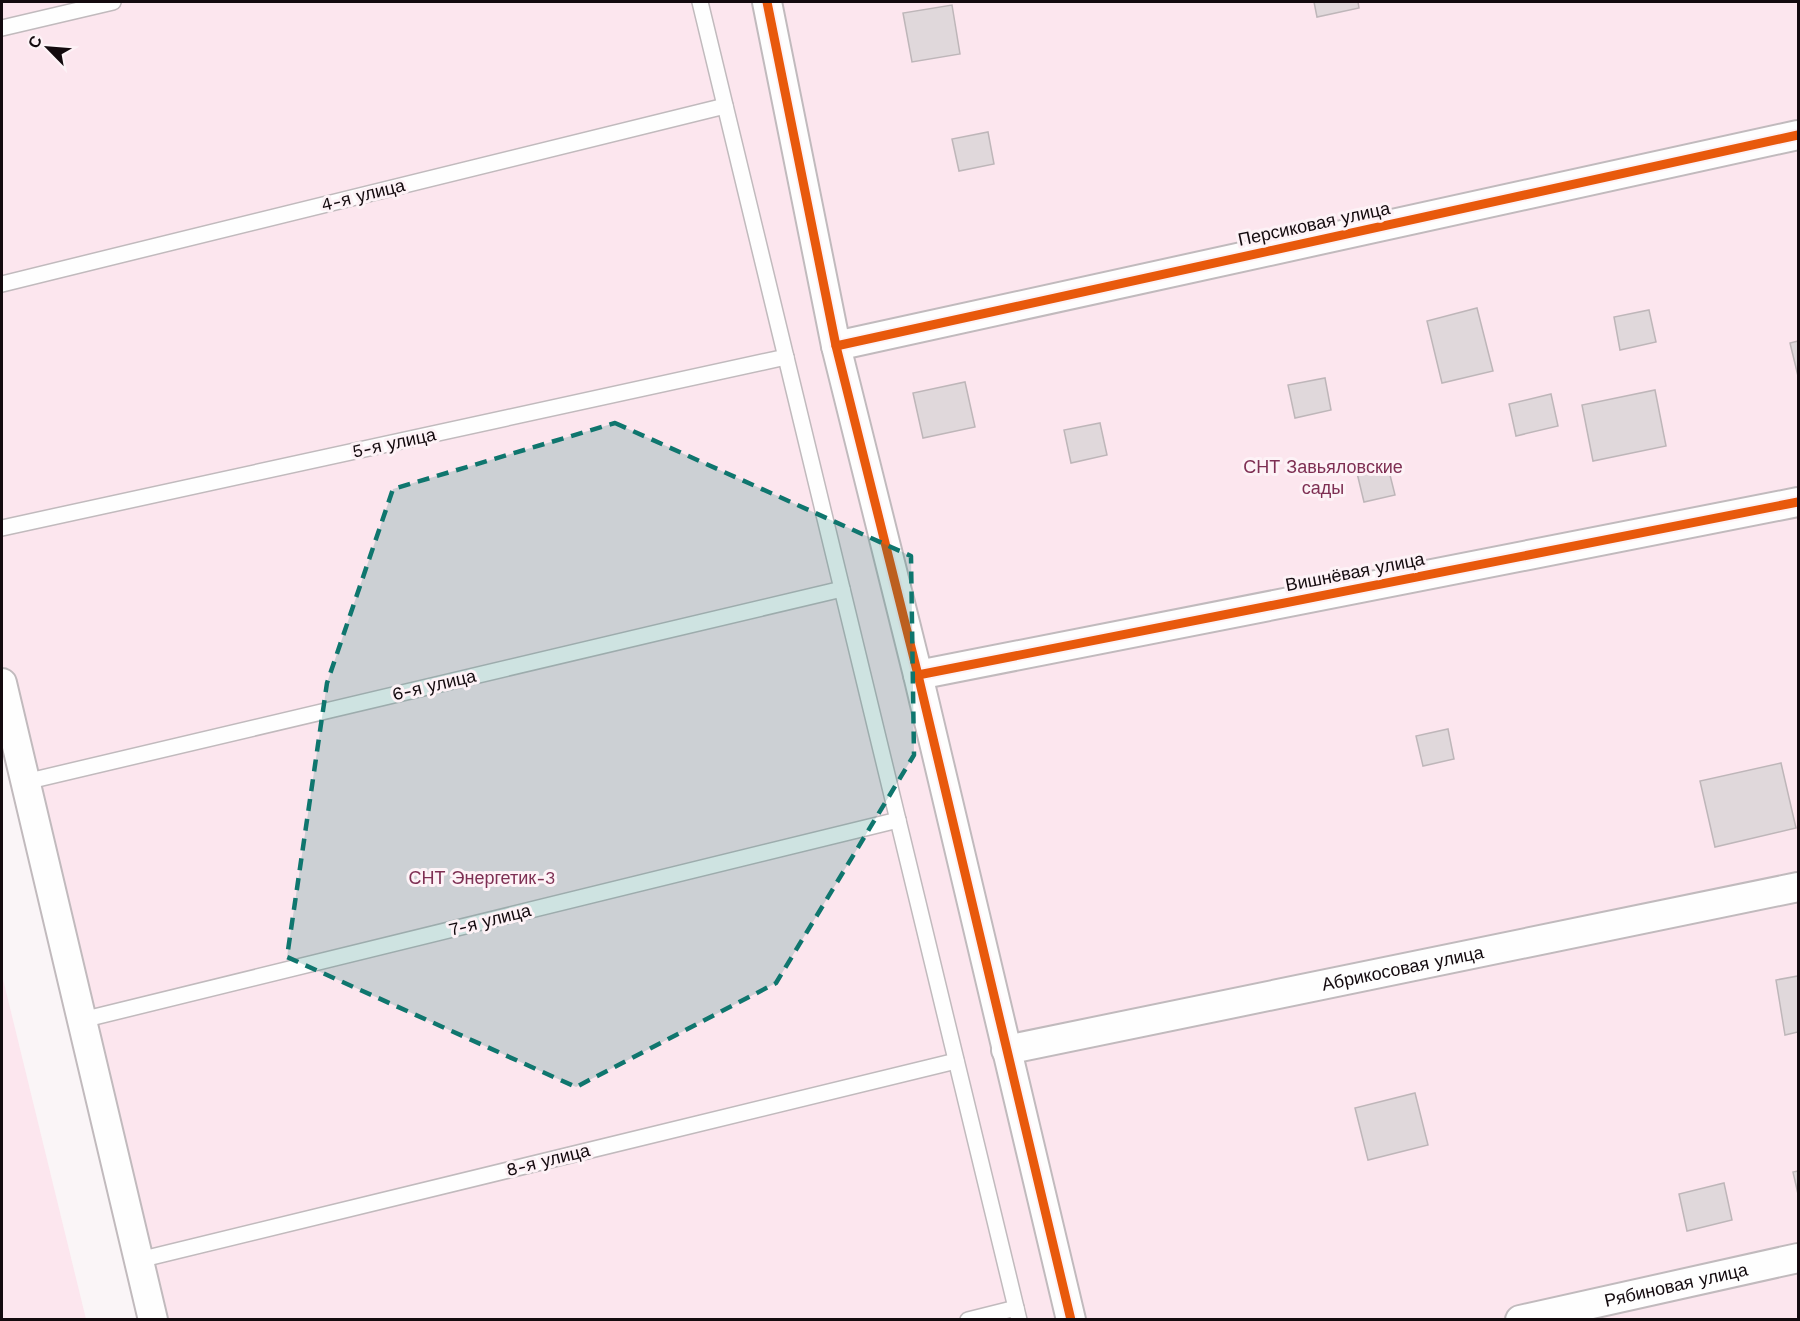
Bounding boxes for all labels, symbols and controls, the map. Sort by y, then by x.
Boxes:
north arrow [18,18,78,78]
text: С [24,32,46,51]
street label: 4-я улица [319,174,408,215]
street label: Персиковая улица [1236,197,1393,250]
street label: 5-я улица [350,423,439,462]
park label: СНТ Завьяловские сады [1243,456,1403,498]
street label: Вишнёвая улица [1284,548,1427,595]
street label: 6-я улица [390,664,479,704]
park label: СНТ Энергетик-3 [408,867,556,888]
street label: 7-я улица [447,899,534,940]
street label: Абрикосовая улица [1320,941,1486,995]
street label: 8-я улица [504,1139,593,1180]
street label: Рябиновая улица [1602,1258,1751,1311]

